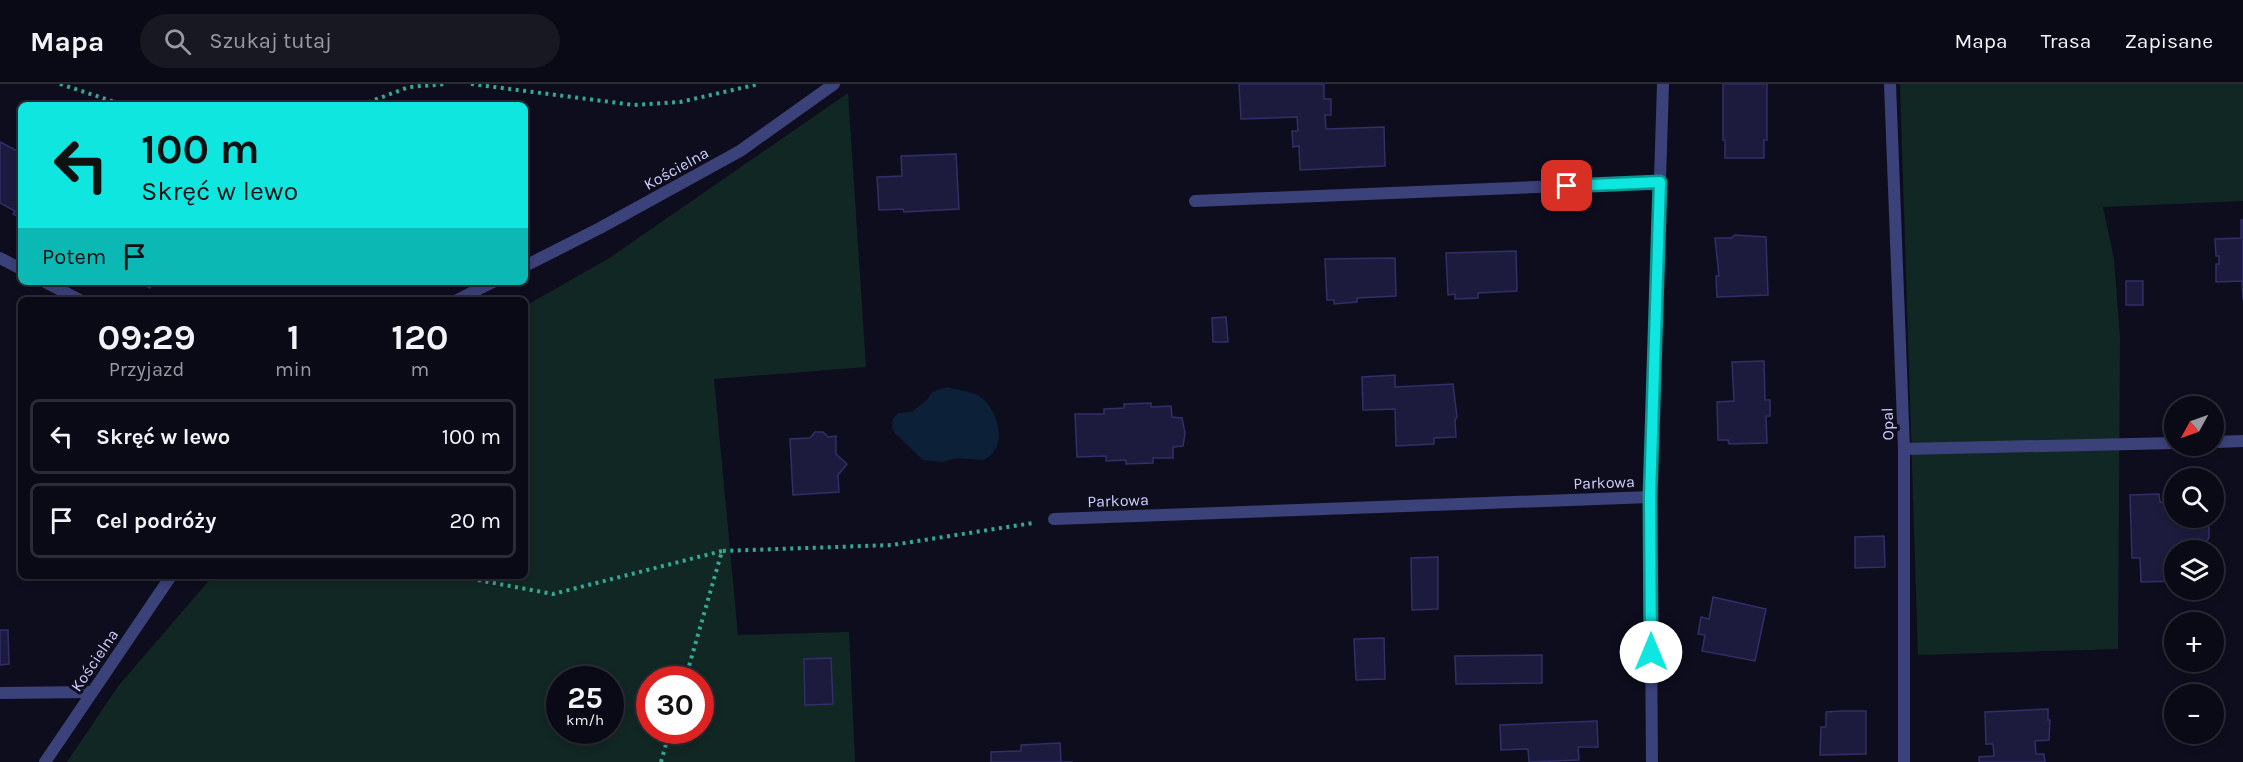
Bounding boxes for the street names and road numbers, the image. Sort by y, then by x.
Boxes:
street label: Kościelna [641,143,712,194]
street label: Opal [1877,407,1898,441]
street label: Parkowa [1573,472,1635,493]
street label: Parkowa [1087,490,1149,511]
street label: Kościelna [67,626,122,695]

